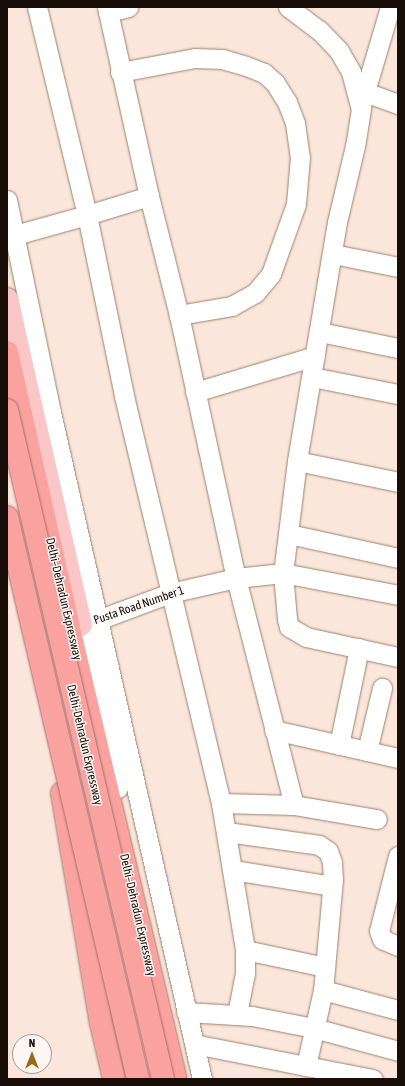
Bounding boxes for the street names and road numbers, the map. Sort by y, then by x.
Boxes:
street label: Delhi–Dehradun Expressway [42,536,84,662]
street label: Pusta Road Number 1 [92,584,186,628]
street label: Delhi-Dehradun Expressway [63,683,105,807]
street label: Delhi–Dehradun Expressway [116,852,158,978]

